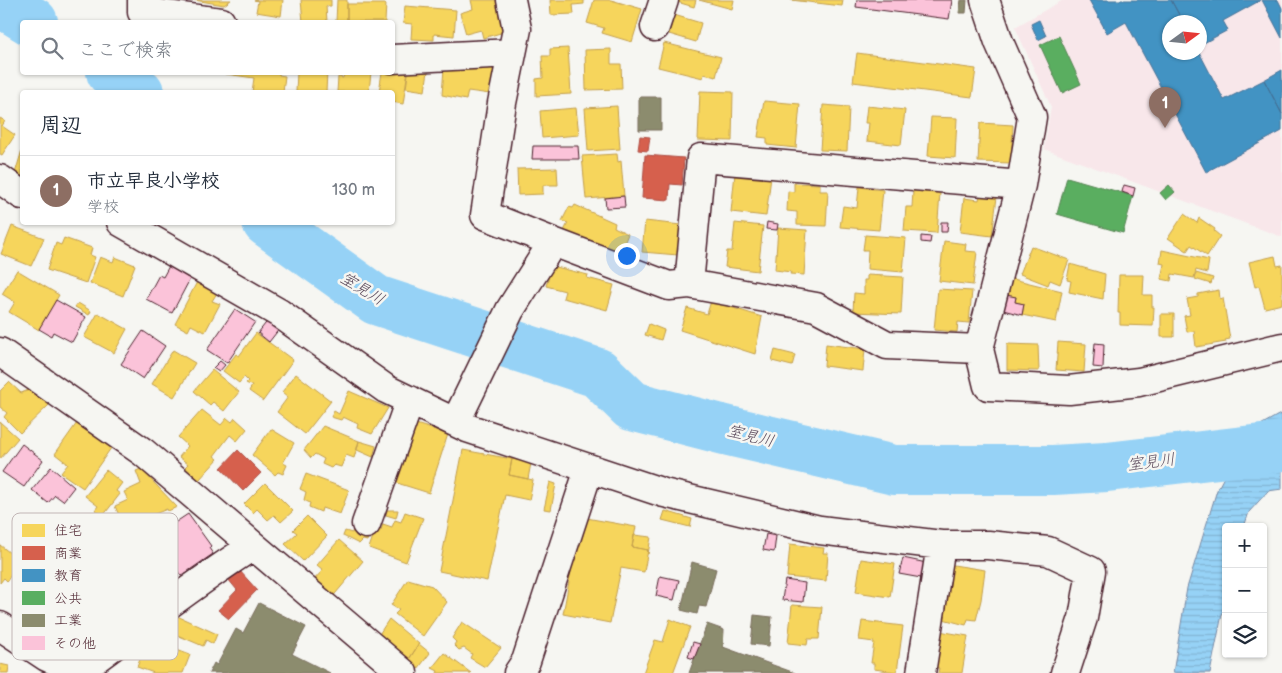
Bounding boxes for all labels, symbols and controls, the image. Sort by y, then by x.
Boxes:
north arrow [1162,15,1207,60]
search box [20,20,395,75]
icon: search [38,34,66,62]
text: ここで検索 [78,39,173,62]
pin: 1 [1149,87,1181,128]
text: 周辺 [40,113,82,138]
text: 市立早良小学校 [87,170,220,193]
text: 1 [53,181,59,200]
text: 130 m [332,181,375,200]
text: 学校 [87,198,119,217]
your location [614,243,640,269]
water label: 室見川 [337,269,388,310]
water label: 室見川 [725,421,776,451]
water label: 室見川 [1126,450,1176,475]
legend [12,513,178,660]
text: 住宅 [54,522,82,539]
map controls [1222,523,1267,658]
button: + [1222,523,1267,568]
text: 商業 [54,545,82,562]
text: 教育 [54,567,82,584]
button: − [1222,568,1267,613]
text: 公共 [54,590,82,607]
text: 工業 [54,612,82,629]
button: layers [1222,613,1267,658]
text: その他 [54,635,96,652]

